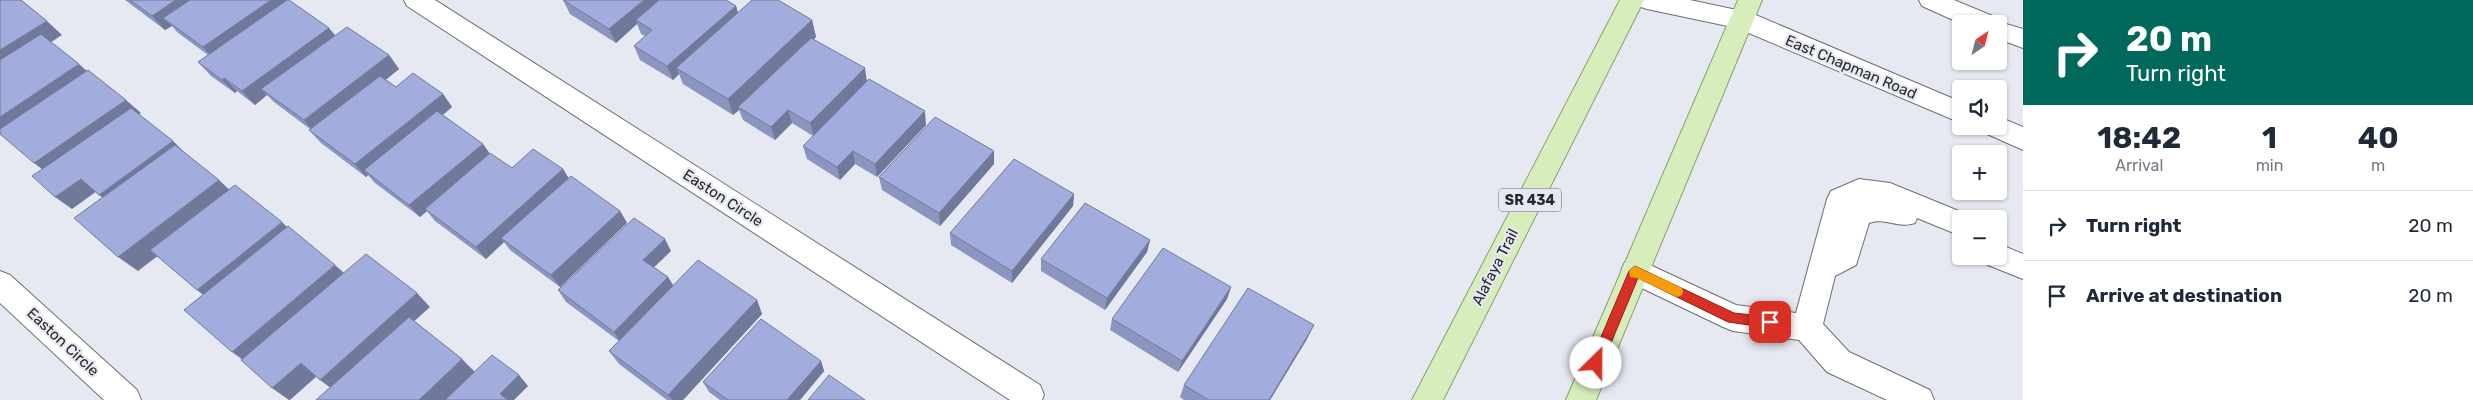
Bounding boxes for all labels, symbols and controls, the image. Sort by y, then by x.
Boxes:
north arrow [1952,15,2008,70]
map controls [1952,15,2007,265]
text: 20 m [2126,18,2212,60]
icon: right [2043,20,2108,85]
street label: East Chapman Road [1783,31,1919,103]
text: Turn right [2126,60,2226,87]
button: sound [1952,80,2007,135]
text: 18:42 [2097,120,2181,156]
text: 1 [2262,120,2277,156]
text: 40 [2358,120,2399,156]
button: + [1952,145,2007,200]
text: Arrival [2115,156,2163,175]
text: min [2256,156,2283,175]
text: m [2371,156,2385,175]
street label: Easton Circle [680,165,766,231]
road number: SR 434 [1499,188,1561,212]
button: − [1952,210,2007,265]
icon: right [2043,212,2071,240]
text: Turn right [2086,214,2181,237]
text: 20 m [2408,214,2453,237]
street label: Alafaya Trail [1468,226,1522,308]
icon: arrive [2043,282,2071,310]
text: Arrive at destination [2086,284,2282,307]
text: 20 m [2408,284,2453,307]
pin [1749,301,1791,343]
street label: Easton Circle [23,304,103,380]
icon: arrive [1756,308,1784,336]
position arrow [1569,336,1621,388]

